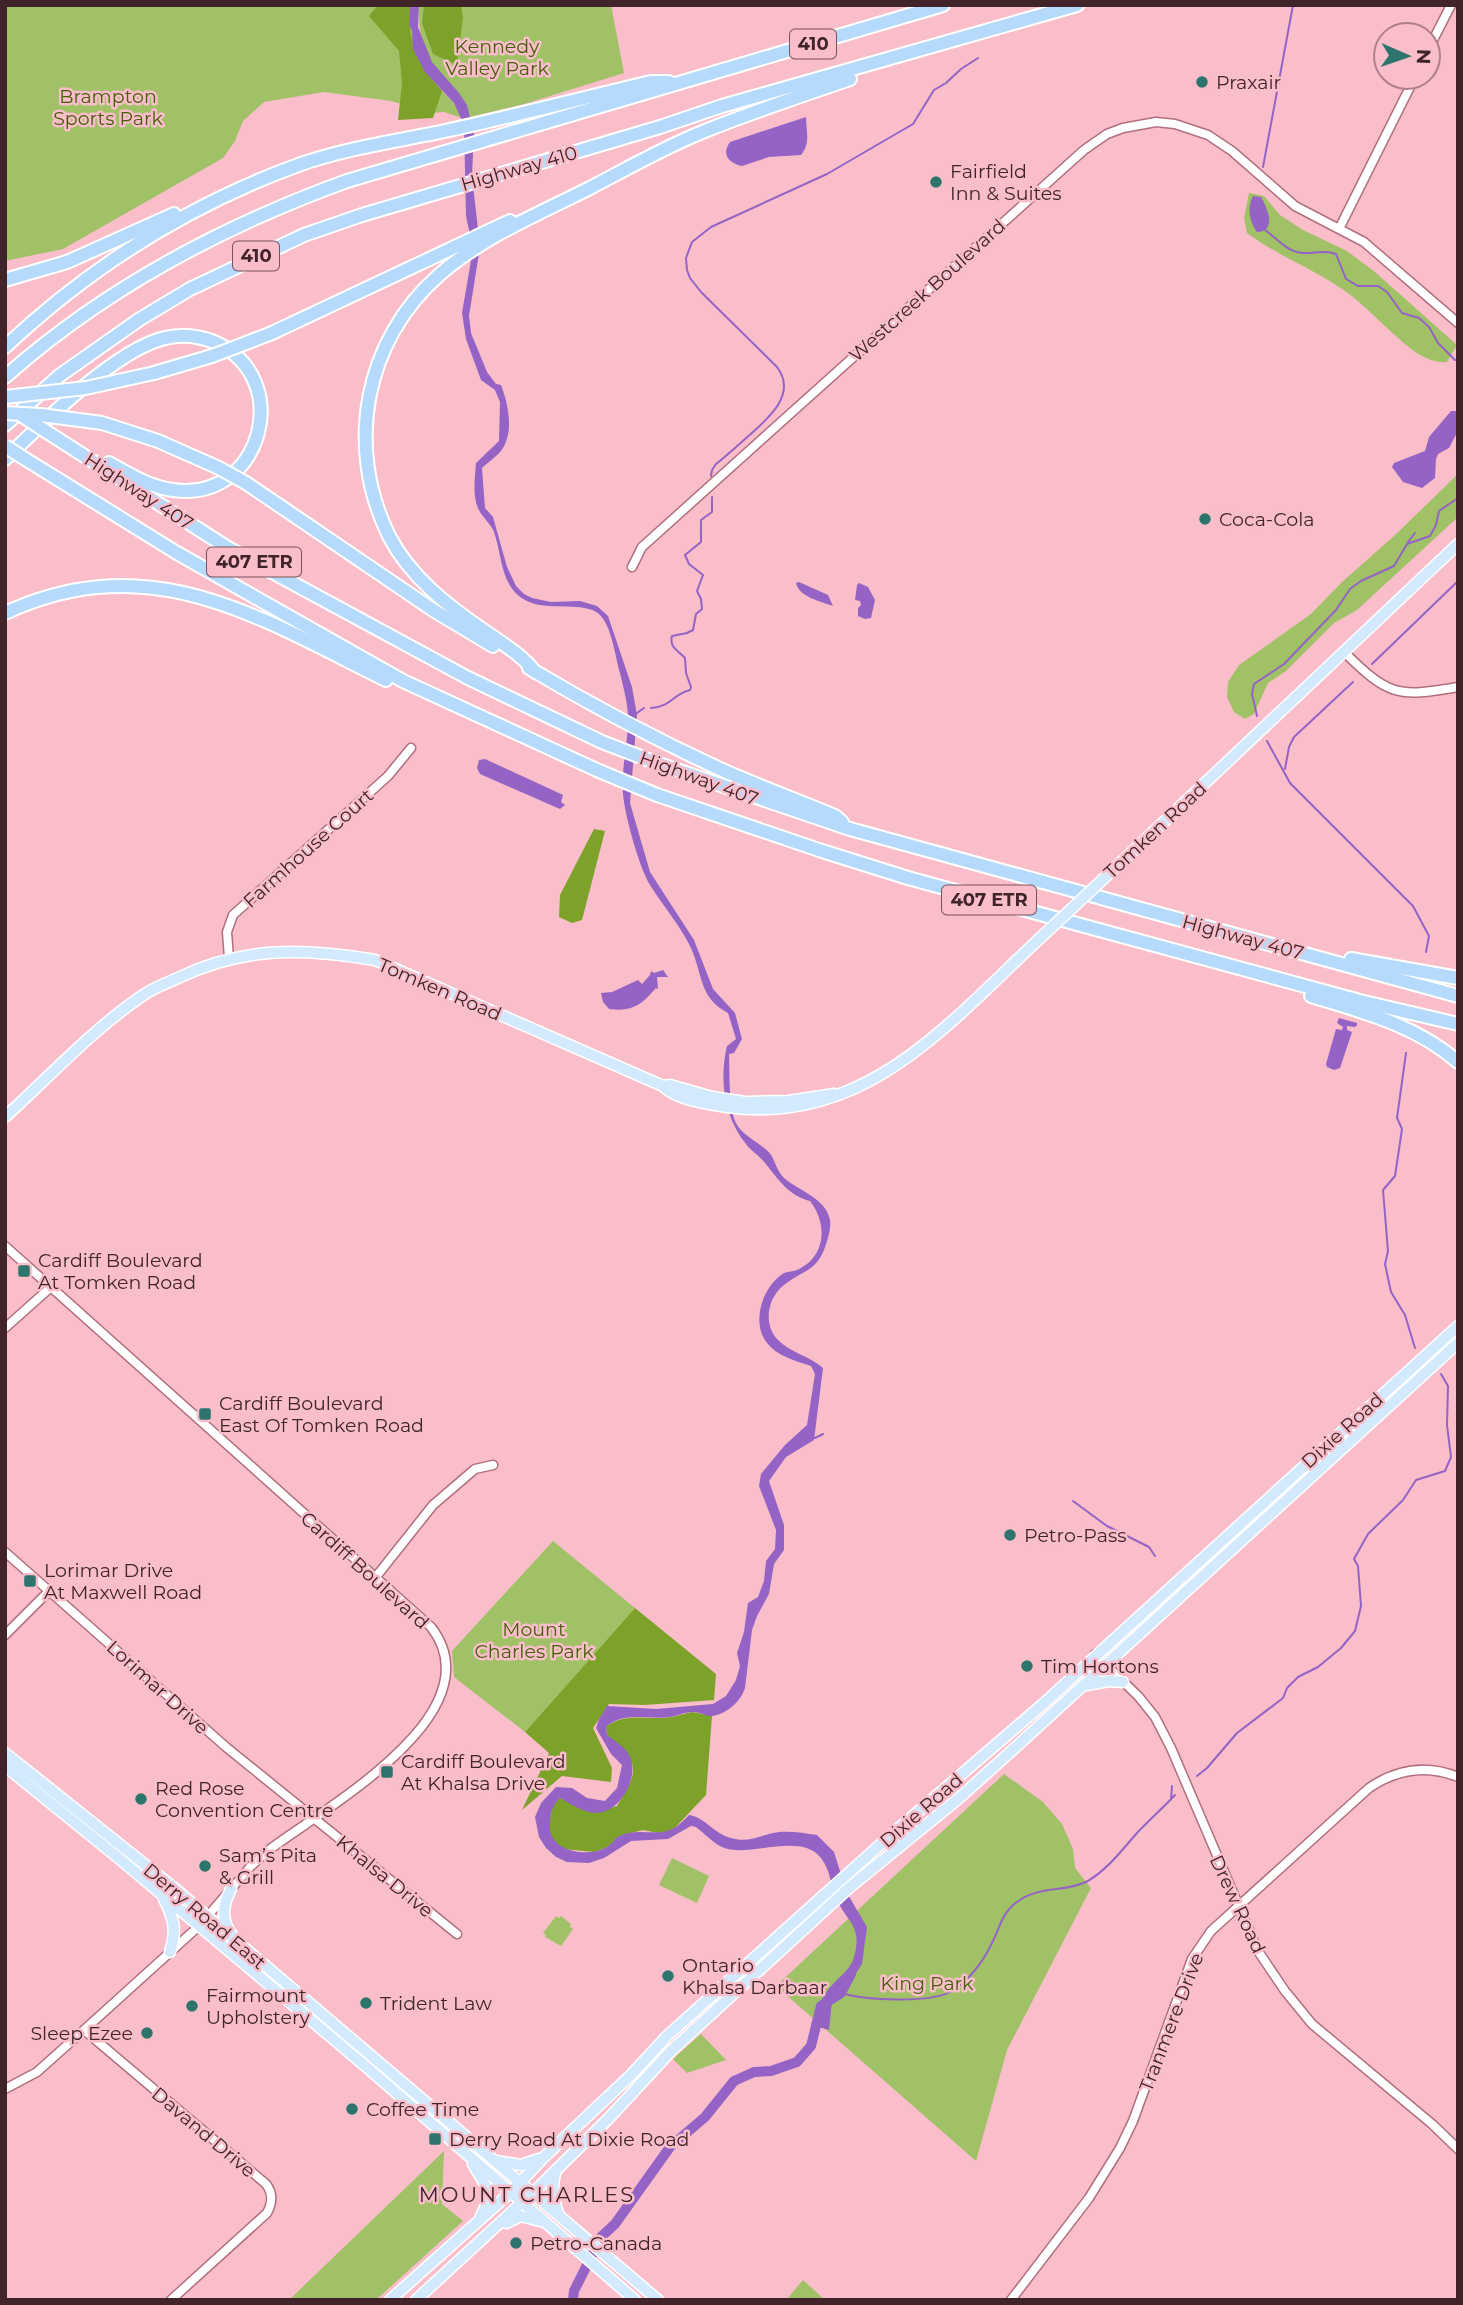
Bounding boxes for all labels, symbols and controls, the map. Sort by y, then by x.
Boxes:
north arrow [1372,21,1442,91]
road number: 410 [790,29,836,58]
park label: Kennedy Valley Park [445,35,549,80]
text: N [1412,48,1435,65]
place label: Praxair [1216,71,1281,94]
marker: Praxair [1194,74,1210,90]
park label: Brampton Sports Park [53,85,164,130]
street label: Highway 410 [458,141,580,196]
place label: Fairfield Inn & Suites [950,160,1062,205]
marker: Fairfield Inn & Suites [928,174,944,190]
street label: Westcreek Boulevard [844,214,1010,367]
road number: 410 [233,242,279,270]
street label: Highway 407 [80,448,197,535]
place label: Coca-Cola [1219,508,1315,531]
marker: Coca-Cola [1197,511,1213,527]
road number: 407 ETR [207,548,301,576]
street label: Highway 407 [636,746,761,811]
street label: Tomken Road [1099,777,1211,884]
street label: Farmhouse Court [239,784,378,913]
road number: 407 ETR [942,886,1036,915]
street label: Highway 407 [1180,910,1306,965]
street label: Tomken Road [375,953,505,1026]
place label: Cardiff Boulevard At Tomken Road [38,1249,203,1294]
marker: Cardiff Boulevard At Tomken Road [16,1263,32,1279]
street label: Dixie Road [1297,1388,1388,1473]
place label: Cardiff Boulevard East Of Tomken Road [219,1392,424,1437]
marker: Cardiff Boulevard East Of Tomken Road [197,1406,213,1422]
street label: Cardiff Boulevard [296,1507,434,1634]
place label: Petro-Pass [1024,1524,1126,1547]
marker: Petro-Pass [1002,1527,1018,1543]
place label: Lorimar Drive At Maxwell Road [44,1559,202,1604]
marker: Lorimar Drive At Maxwell Road [22,1573,38,1589]
park label: Mount Charles Park [474,1618,594,1663]
street label: Lorimar Drive [102,1636,213,1739]
place label: Tim Hortons [1041,1655,1159,1678]
marker: Tim Hortons [1019,1658,1035,1674]
place label: Cardiff Boulevard At Khalsa Drive [401,1750,566,1795]
marker: Cardiff Boulevard At Khalsa Drive [379,1764,395,1780]
street label: Dixie Road [875,1768,967,1853]
place label: Red Rose Convention Centre [155,1777,333,1822]
marker: Red Rose Convention Centre [133,1791,149,1807]
street label: Khalsa Drive [332,1830,438,1922]
place label: Sam’s Pita & Grill [219,1844,317,1889]
street label: Drew Road [1205,1851,1270,1957]
street label: Derry Road East [139,1858,271,1974]
marker: Sam’s Pita & Grill [197,1858,213,1874]
street label: Tranmere Drive [1134,1950,1209,2095]
place label: Ontario Khalsa Darbaar [682,1954,827,1999]
marker: Ontario Khalsa Darbaar [660,1968,676,1984]
park label: King Park [881,1972,974,1995]
place label: Fairmount Upholstery [206,1984,310,2029]
place label: Trident Law [380,1992,492,2015]
marker: Trident Law [358,1995,374,2011]
marker: Fairmount Upholstery [184,1998,200,2014]
place label: Sleep Ezee [30,2022,133,2045]
marker: Sleep Ezee [139,2025,155,2041]
street label: Davand Drive [147,2082,260,2182]
place label: Coffee Time [366,2098,479,2121]
marker: Coffee Time [344,2101,360,2117]
place label: Derry Road At Dixie Road [449,2128,689,2151]
marker: Derry Road At Dixie Road [427,2131,443,2147]
district label: MOUNT CHARLES [419,2182,635,2207]
place label: Petro-Canada [530,2232,662,2255]
marker: Petro-Canada [508,2235,524,2251]

